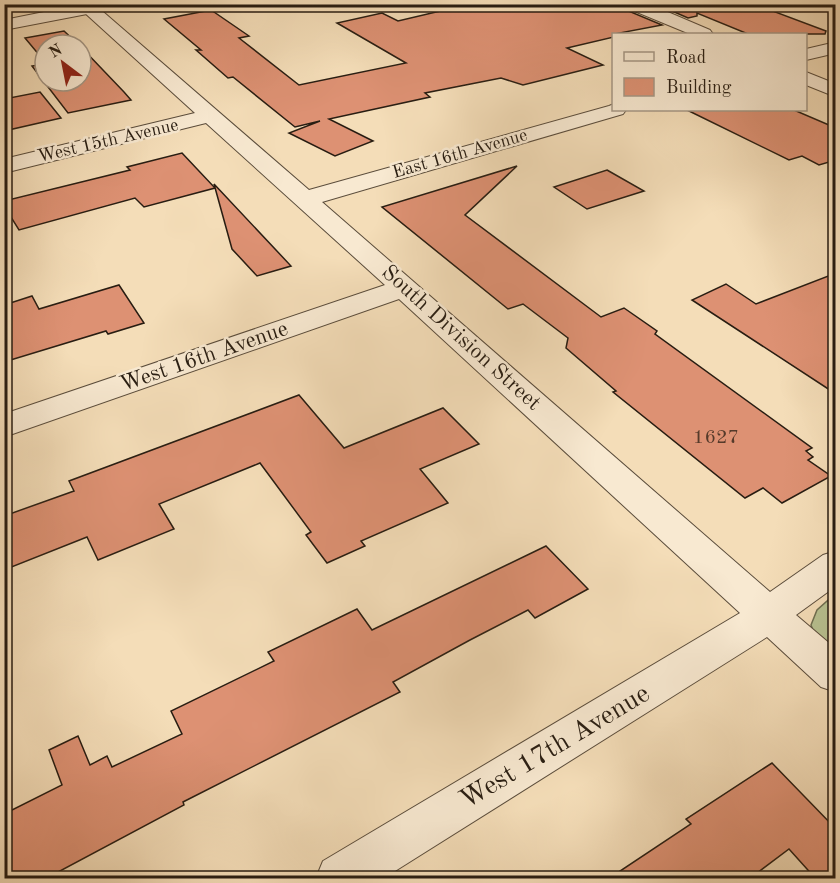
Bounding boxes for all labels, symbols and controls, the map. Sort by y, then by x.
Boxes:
north arrow [33,33,93,93]
legend [612,33,807,111]
text: N [47,42,66,62]
text: Road [666,49,706,67]
text: Building [666,79,732,97]
street label: West 15th Avenue [36,116,180,166]
street label: East 16th Avenue [390,126,530,182]
street label: South Division Street [377,261,545,415]
street label: West 16th Avenue [117,318,291,396]
house number: 1627 [693,428,739,448]
street label: West 17th Avenue [455,680,655,814]

